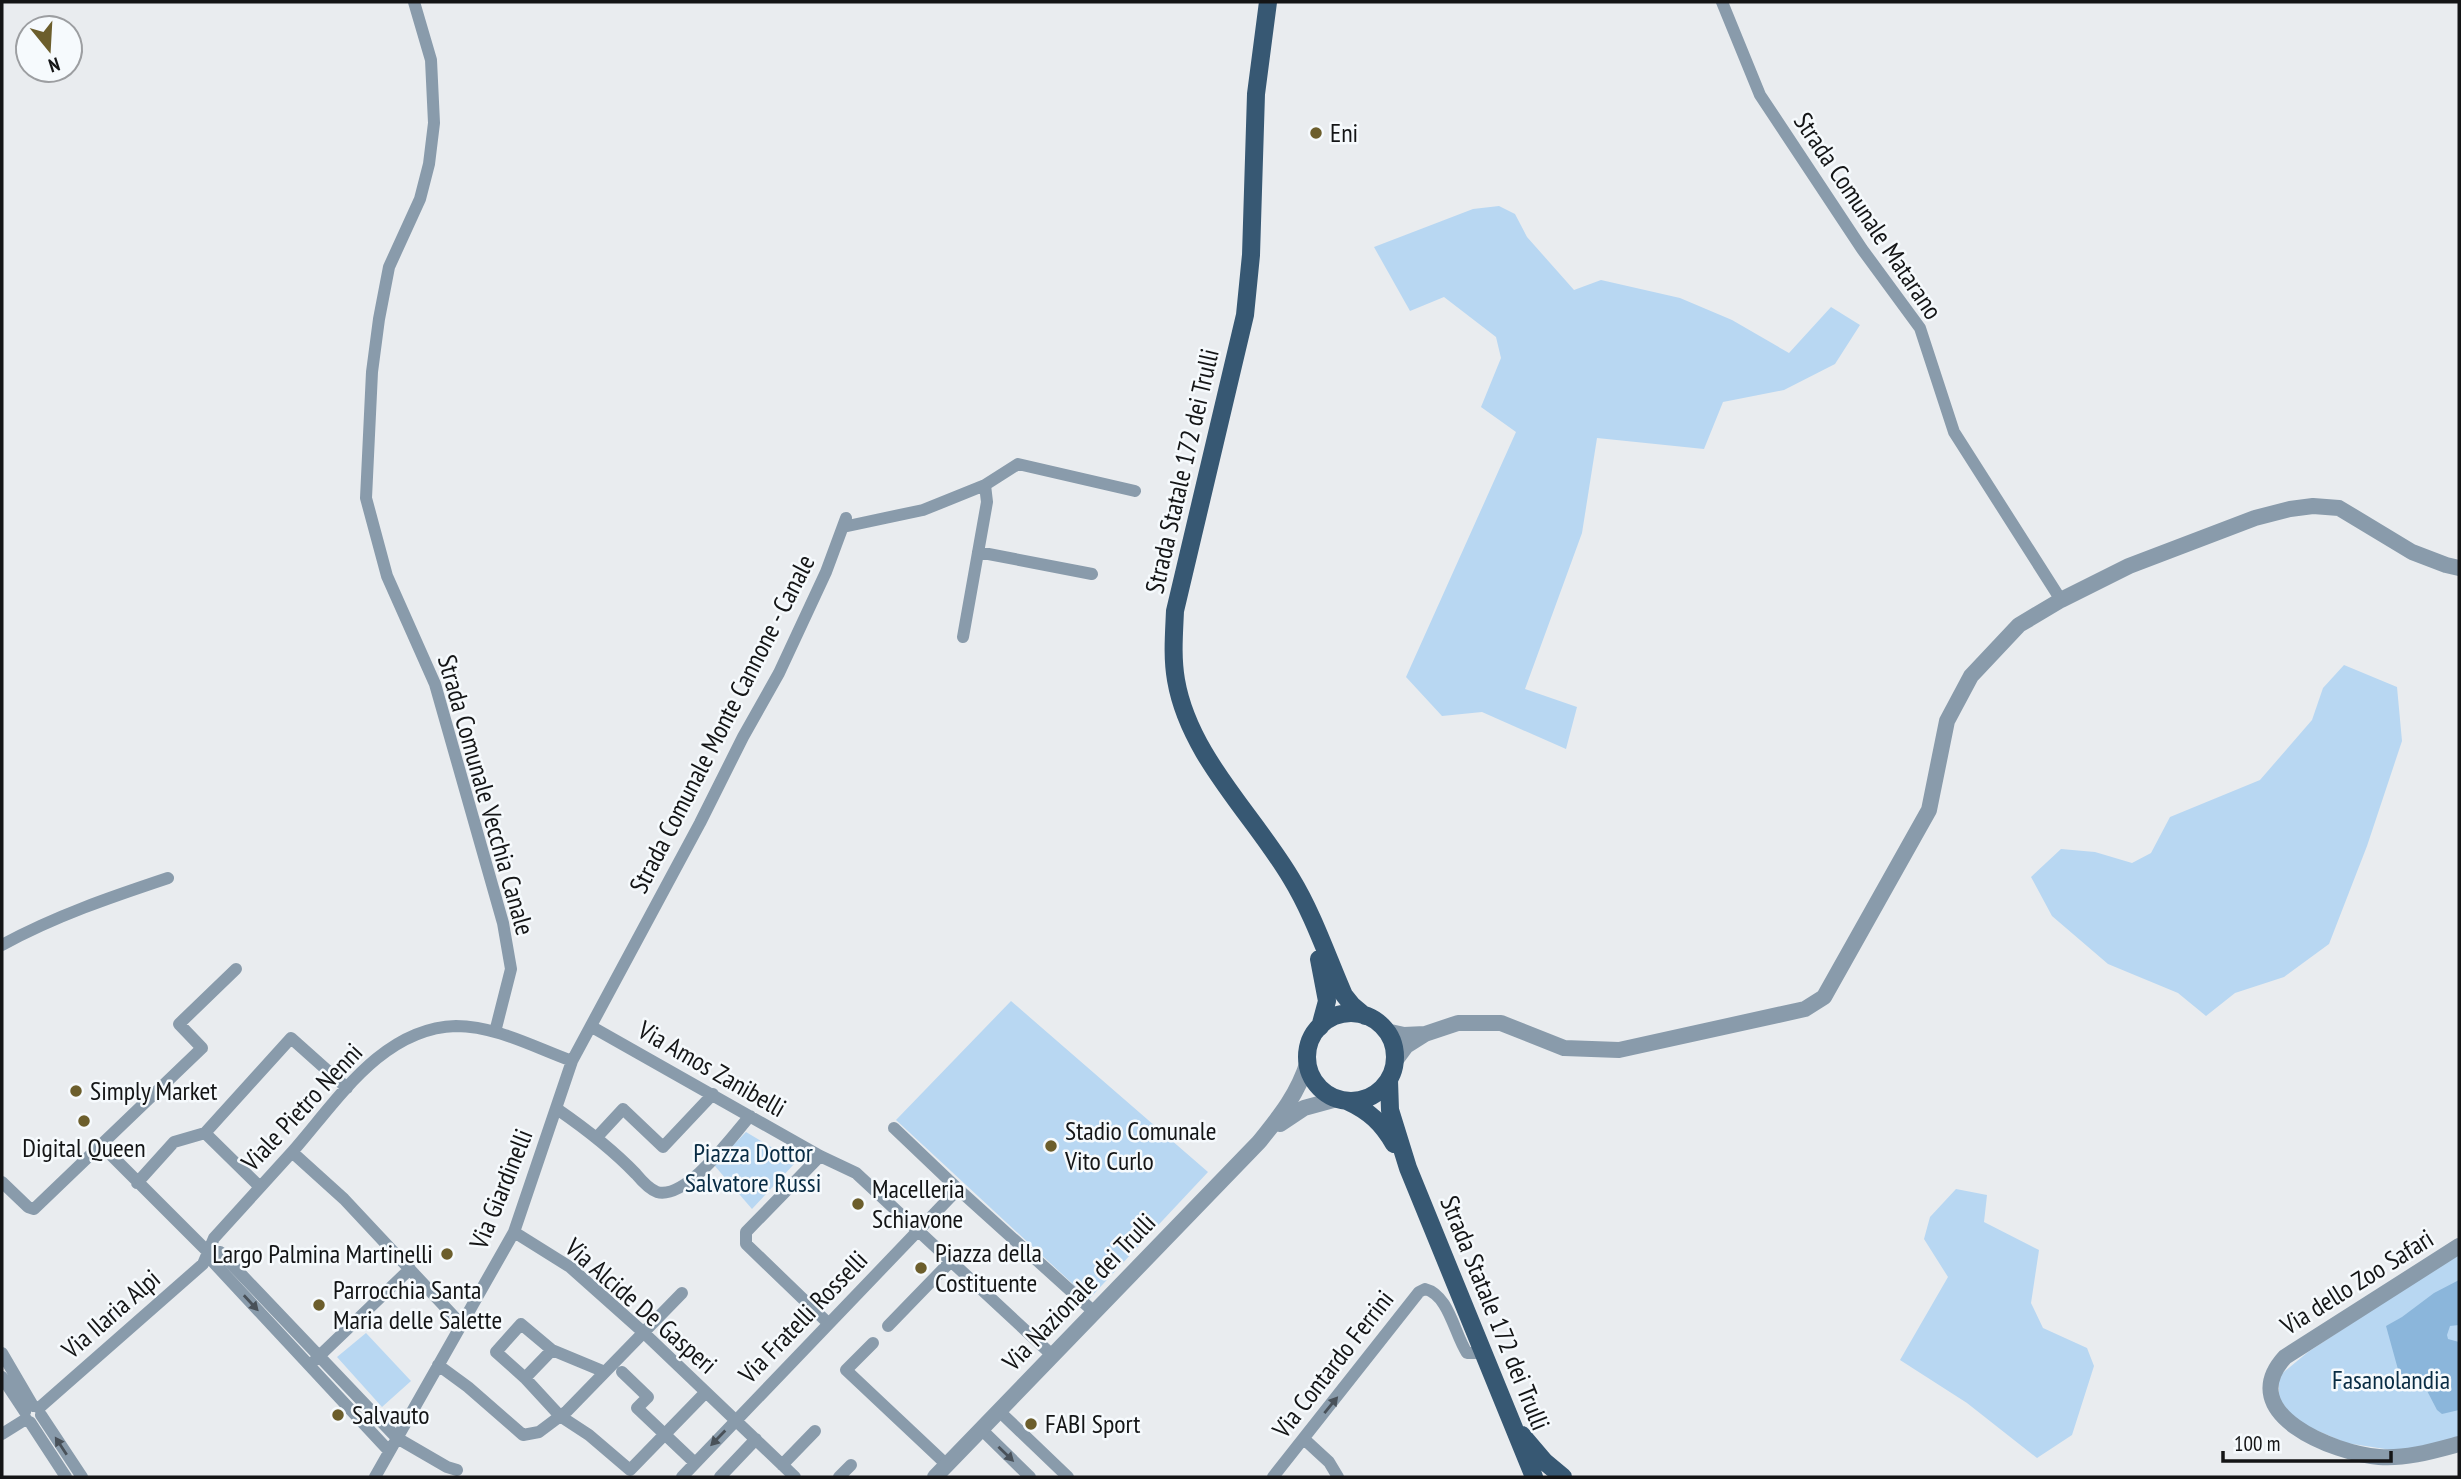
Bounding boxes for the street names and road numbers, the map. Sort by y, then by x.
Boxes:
street label: Strada Comunale Matarano [1787,106,1950,325]
street label: Strada Statale 172 dei Trulli [1137,345,1226,596]
street label: Strada Comunale Monte Cannone - Canale [622,549,821,899]
street label: Strada Comunale Vecchia Canale [431,651,542,939]
street label: Via Amos Zanibelli [631,1012,792,1124]
street label: Viale Pietro Nenni [233,1036,369,1178]
street label: Via Giardinelli [461,1124,540,1255]
street label: Strada Statale 172 dei Trulli [1433,1191,1558,1435]
street label: Via Nazionale dei Trulli [994,1206,1162,1378]
street label: Via dello Zoo Safari [2273,1222,2439,1342]
street label: Via Alcide De Gasperi [558,1230,724,1381]
street label: Via Fratelli Rosselli [730,1243,874,1391]
street label: Via Ilaria Alpi [54,1262,167,1366]
street label: Via Contardo Ferrini [1264,1283,1401,1445]

